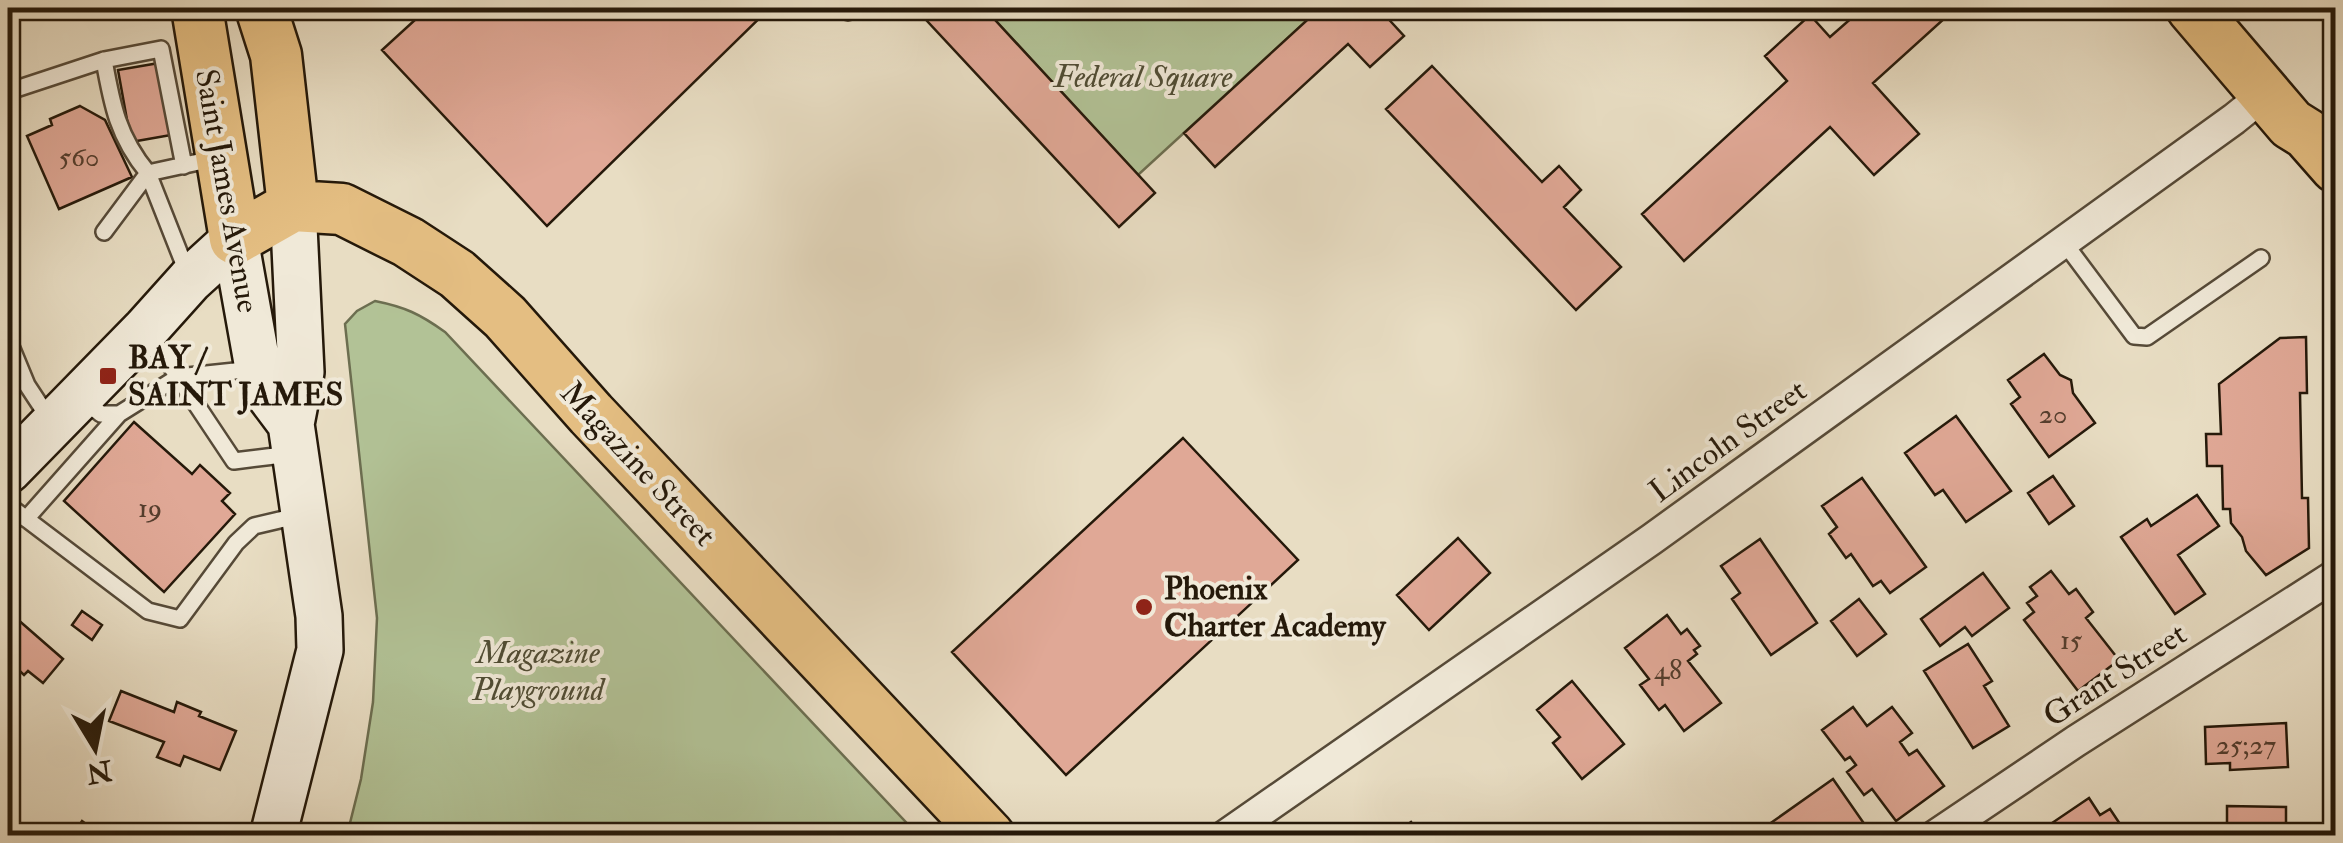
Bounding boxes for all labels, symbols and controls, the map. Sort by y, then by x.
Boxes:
park label: Federal Square [1052,57,1232,97]
street label: Saint James Avenue [186,66,268,316]
house number: 560 [59,140,99,175]
place label: BAY / SAINT JAMES [128,338,343,415]
marker: BAY / SAINT JAMES [97,365,119,387]
street label: Lincoln Street [1642,371,1814,511]
street label: Magazine Street [552,373,724,555]
house number: 20 [2039,397,2067,432]
house number: 19 [138,491,162,526]
place label: Phoenix Charter Academy [1164,569,1387,646]
marker: Phoenix Charter Academy [1133,596,1155,618]
street label: Grant Street [2036,614,2194,736]
house number: 15 [2060,623,2083,658]
park label: Magazine Playground [471,633,607,710]
house number: 48 [1654,653,1682,688]
north arrow [45,698,145,798]
house number: 25;27 [2216,728,2276,763]
text: N [83,752,115,791]

